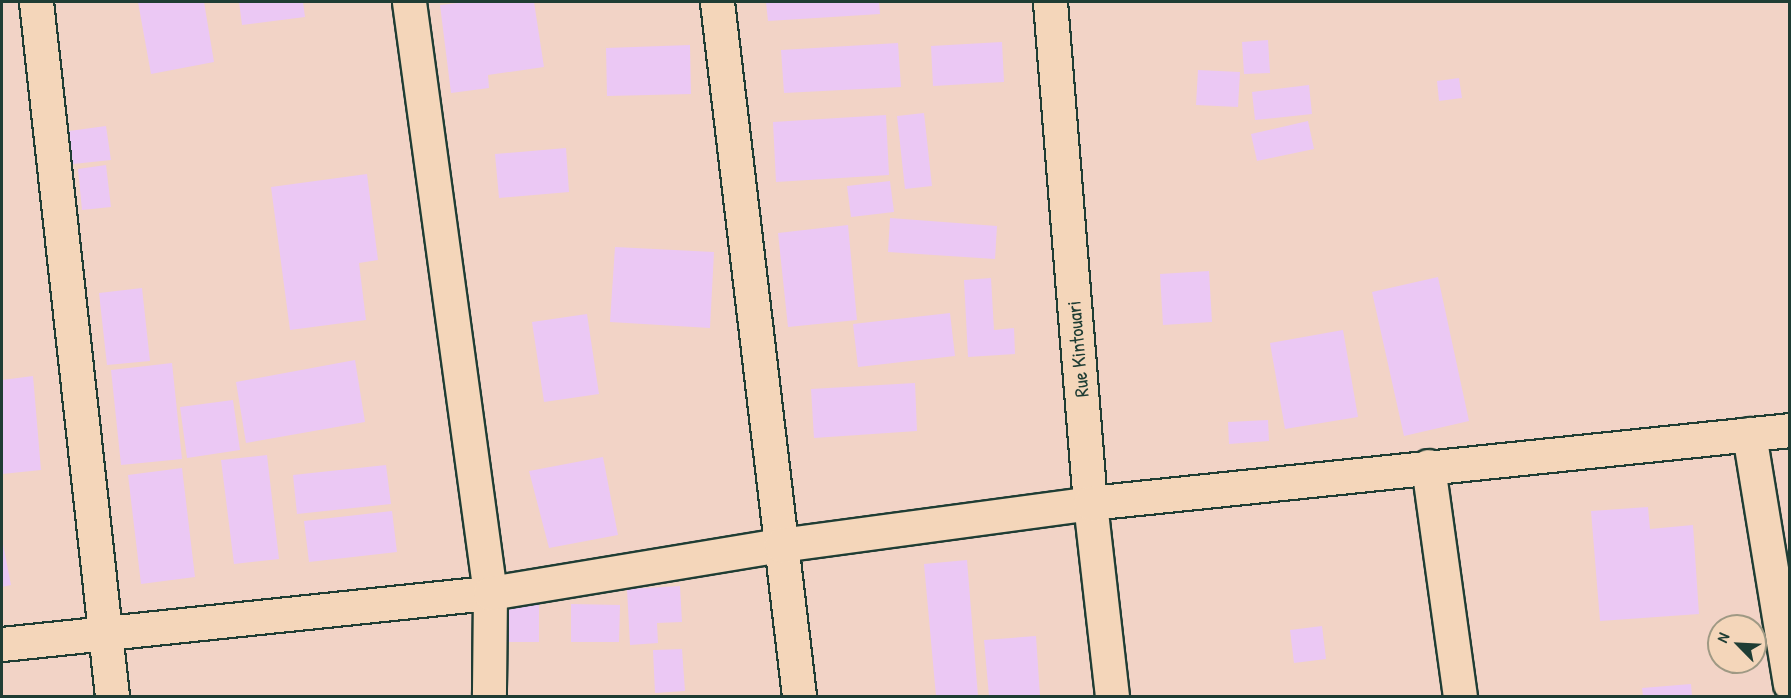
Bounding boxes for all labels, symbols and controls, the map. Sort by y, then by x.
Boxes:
street label: Rue Kintouari [1061,300,1093,398]
north arrow [1707,614,1767,674]
text: N [1711,629,1734,646]

